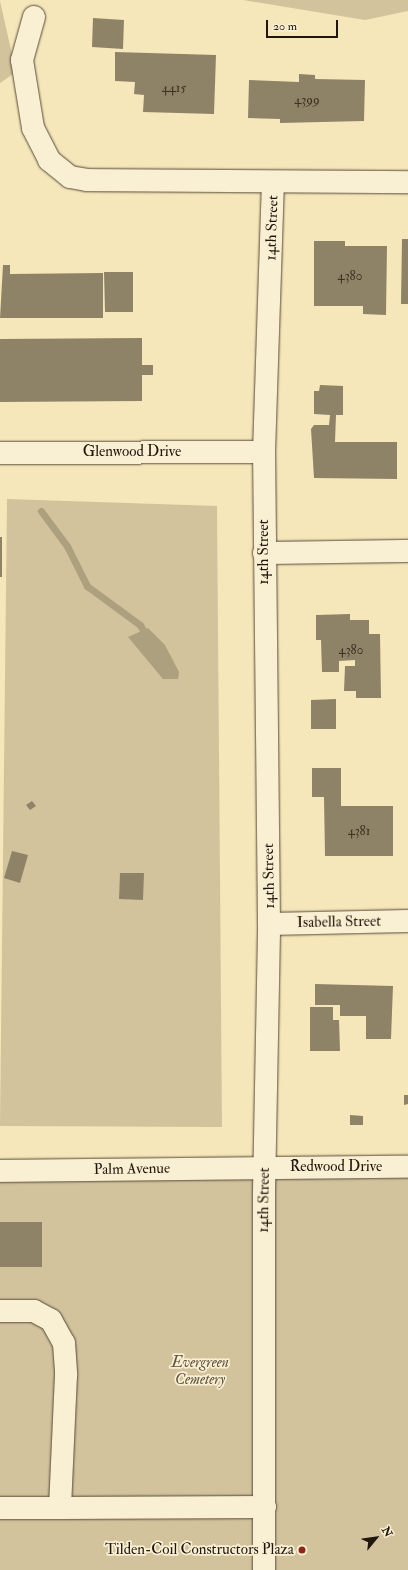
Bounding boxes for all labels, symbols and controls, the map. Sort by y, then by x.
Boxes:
scale bar [268,12,340,38]
text: 20 m [273,19,297,34]
house number: 4415 [162,80,186,96]
house number: 4399 [294,92,320,108]
street label: 14th Street [262,195,282,261]
house number: 4380 [338,268,362,284]
street label: Glenwood Drive [83,443,181,461]
street label: 14th Street [255,519,273,585]
house number: 4380 [339,642,363,658]
house number: 4381 [348,823,370,839]
street label: 14th Street [259,843,279,909]
street label: Isabella Street [297,912,381,932]
street label: Redwood Drive [290,1158,382,1176]
street label: Palm Avenue [94,1159,170,1179]
street label: 14th Street [254,1167,274,1233]
park label: Evergreen Cemetery [171,1353,229,1388]
north arrow [356,1518,396,1558]
text: N [379,1524,395,1539]
place label: Tilden-Coil Constructors Plaza [105,1541,294,1559]
marker: Tilden-Coil Constructors Plaza [297,1545,307,1555]

